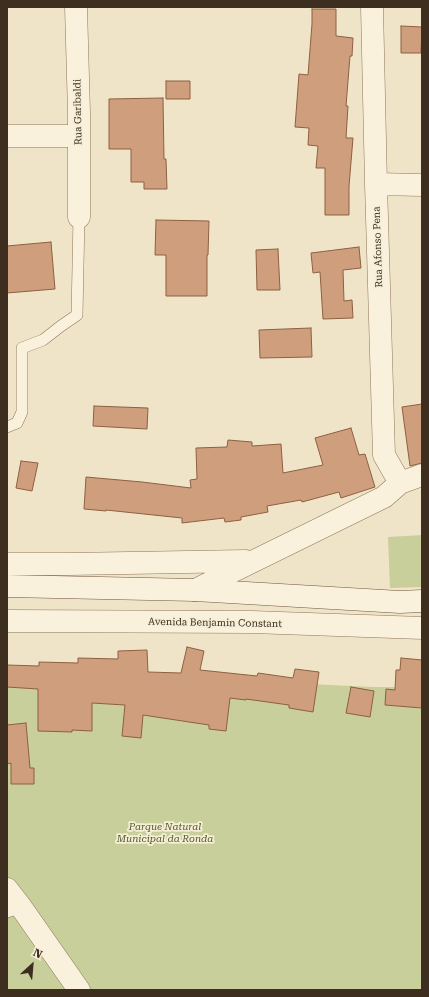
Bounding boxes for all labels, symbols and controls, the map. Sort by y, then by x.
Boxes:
street label: Rua Garibaldi [71,79,85,145]
street label: Rua Afonso Pena [371,206,385,288]
street label: Avenida Benjamin Constant [148,616,282,630]
park label: Parque Natural Municipal da Ronda [117,821,213,844]
north arrow [12,945,52,985]
text: N [31,946,44,961]

